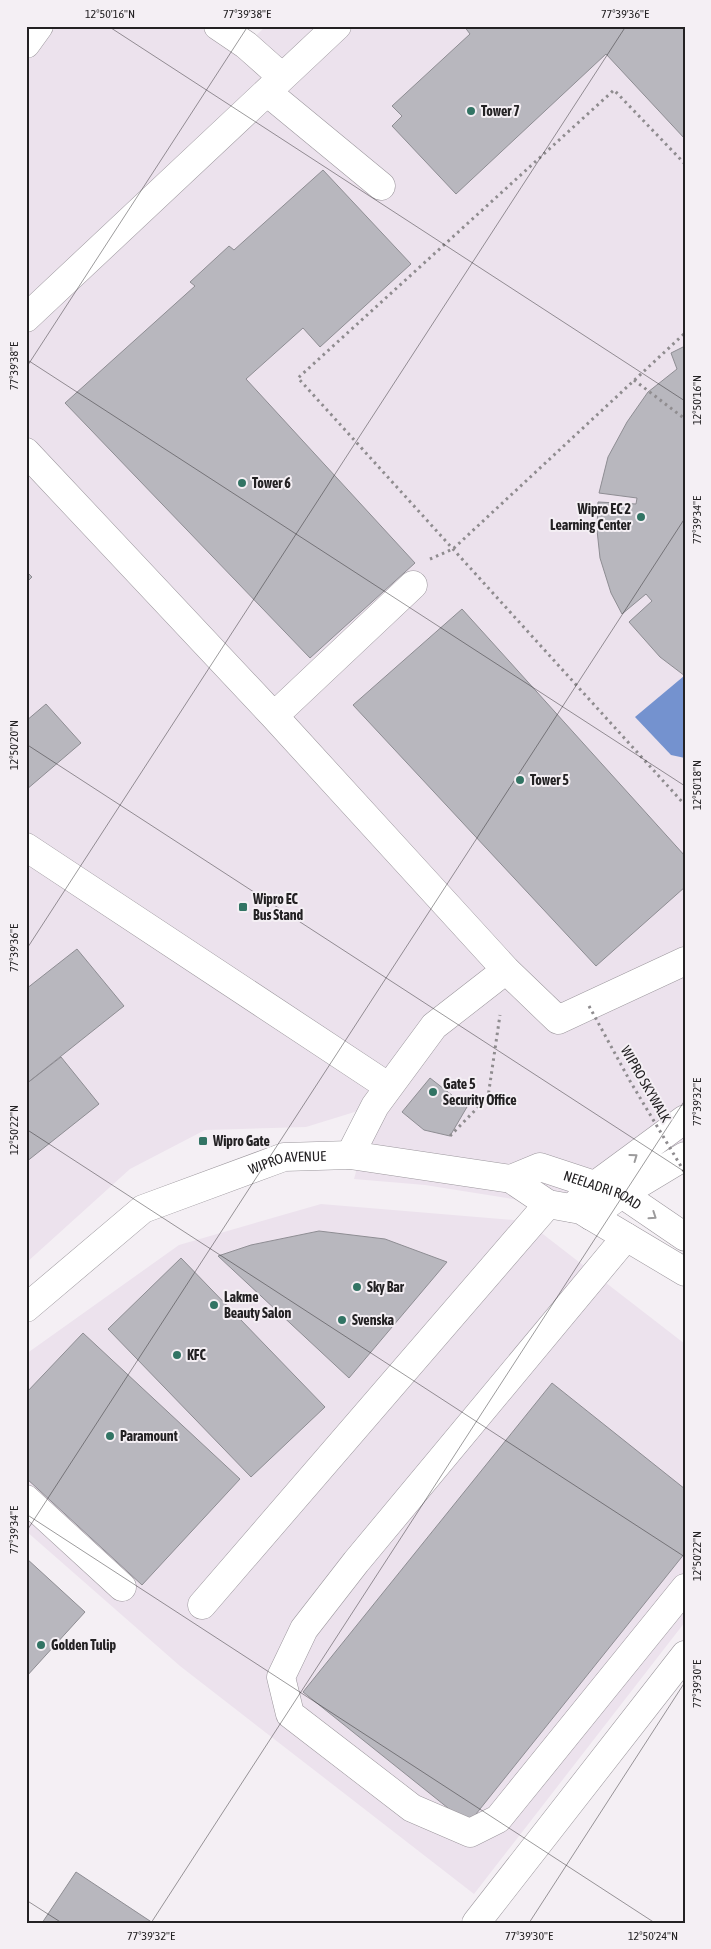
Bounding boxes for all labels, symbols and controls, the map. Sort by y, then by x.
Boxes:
text: 12°50'16"N [85,7,135,21]
text: 77°39'38"E [223,7,271,21]
text: 77°39'36"E [601,7,649,21]
place label: Tower 7 [481,103,520,119]
marker: Tower 7 [465,105,477,117]
text: 77°39'38"E [7,342,21,390]
text: 12°50'16"N [690,375,704,425]
place label: Tower 6 [252,475,291,491]
marker: Tower 6 [236,477,248,489]
text: 77°39'34"E [690,496,704,544]
place label: Wipro EC 2 Learning Center [550,501,632,533]
marker: Wipro EC 2 Learning Center [635,511,647,523]
text: 12°50'20"N [7,720,21,770]
text: 12°50'18"N [690,760,704,810]
place label: Tower 5 [530,772,569,788]
marker: Tower 5 [514,774,526,786]
place label: Wipro EC Bus Stand [252,891,303,923]
marker: Wipro EC Bus Stand [237,901,249,913]
text: 77°39'36"E [7,924,21,972]
street label: WIPRO SKYWALK [618,1043,674,1125]
place label: Gate 5 Security Office [443,1076,517,1108]
text: 77°39'32"E [690,1078,704,1126]
marker: Gate 5 Security Office [427,1086,439,1098]
text: 12°50'22"N [7,1105,21,1155]
place label: Wipro Gate [212,1133,270,1149]
marker: Wipro Gate [197,1135,209,1147]
street label: WIPRO AVENUE [246,1148,326,1177]
one-way arrow [628,1154,638,1163]
street label: NEELADRI ROAD [562,1167,644,1213]
one-way arrow [647,1210,657,1219]
place label: Sky Bar [367,1279,405,1295]
marker: Sky Bar [351,1281,363,1293]
place label: Lakme Beauty Salon [224,1289,292,1321]
marker: Lakme Beauty Salon [208,1299,220,1311]
place label: Svenska [352,1312,395,1328]
marker: Svenska [336,1314,348,1326]
place label: KFC [187,1347,207,1363]
marker: KFC [171,1349,183,1361]
place label: Paramount [120,1428,178,1444]
marker: Paramount [104,1430,116,1442]
text: 77°39'34"E [7,1506,21,1554]
text: 12°50'22"N [690,1531,704,1581]
place label: Golden Tulip [51,1637,116,1653]
marker: Golden Tulip [35,1639,47,1651]
text: 77°39'30"E [690,1660,704,1708]
text: 77°39'32"E [127,1929,175,1943]
text: 77°39'30"E [505,1929,553,1943]
text: 12°50'24"N [628,1929,678,1943]

